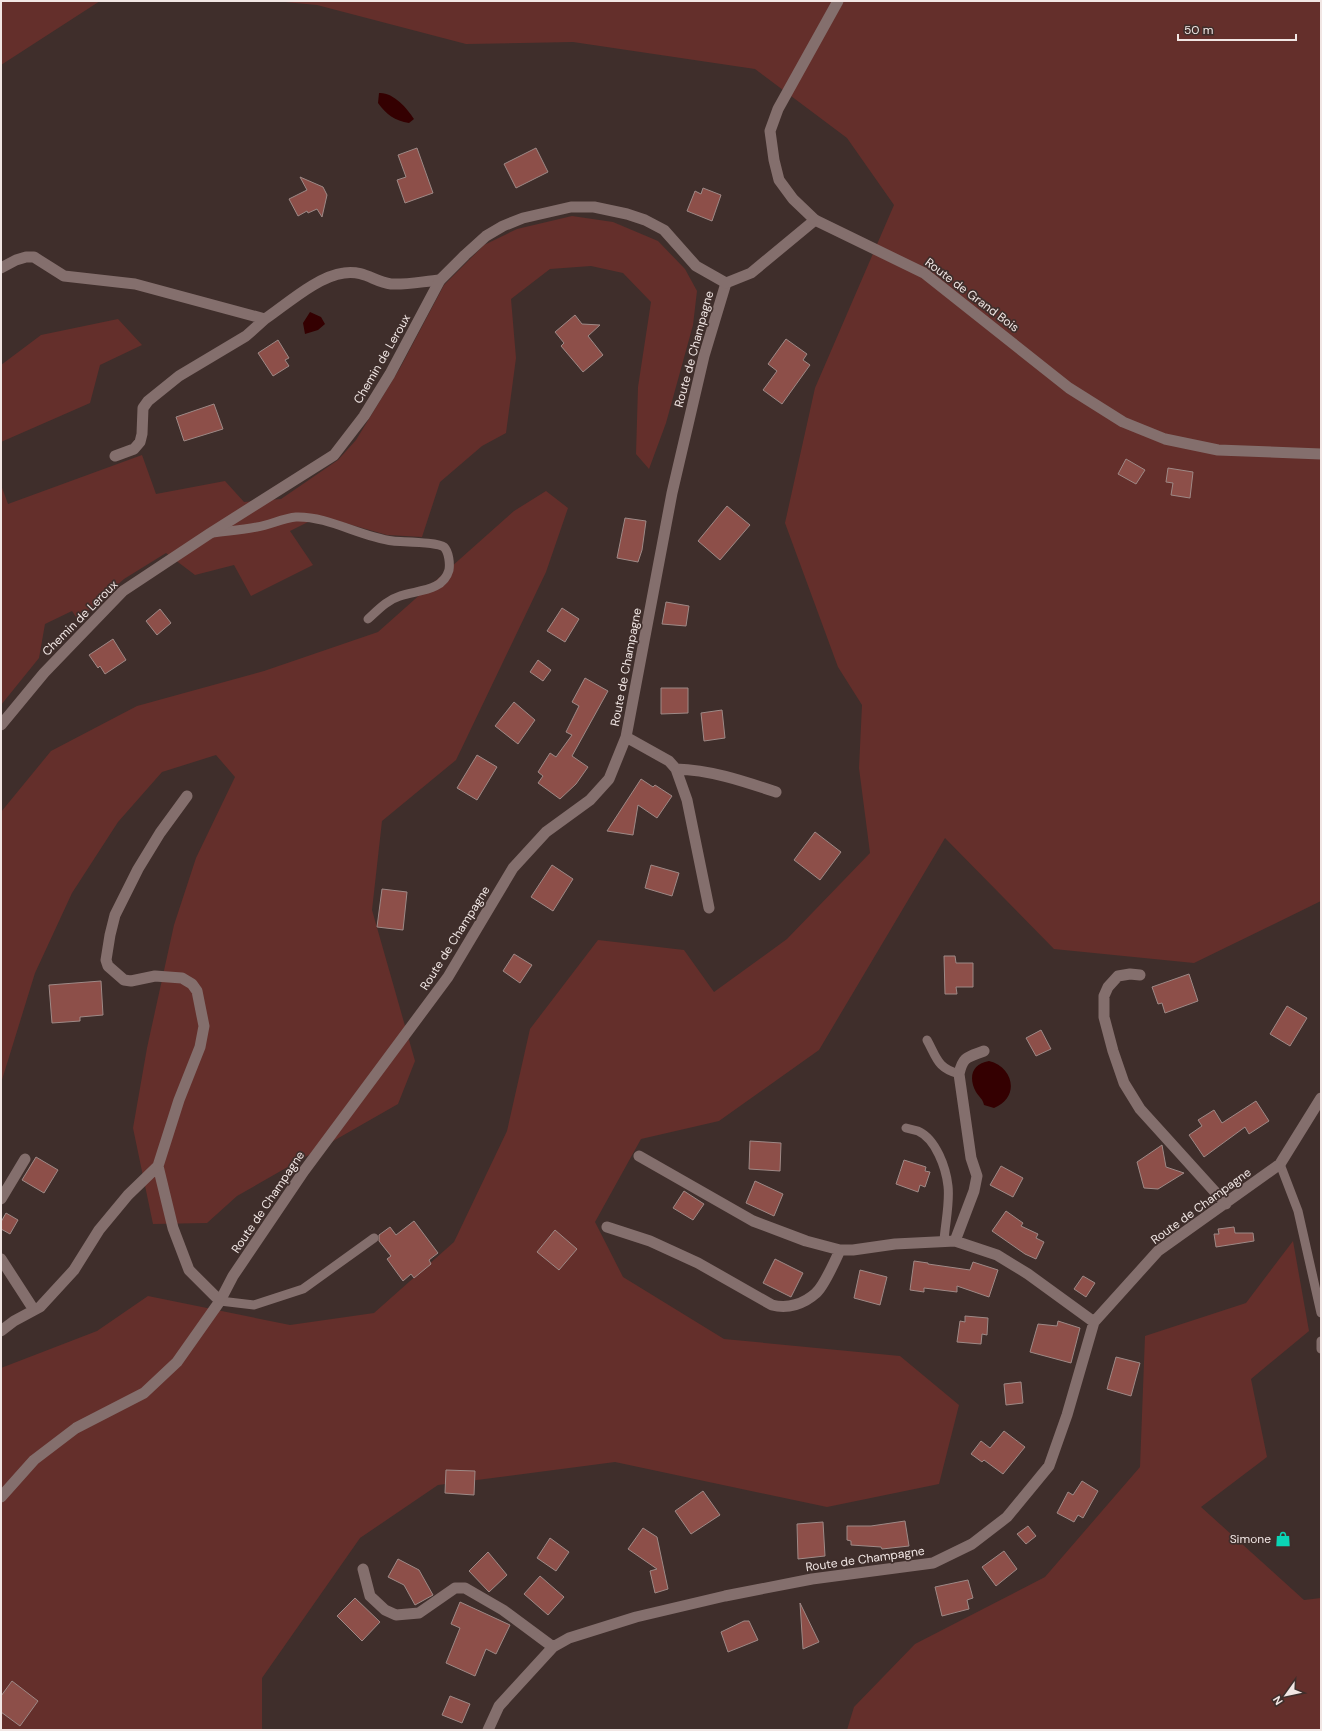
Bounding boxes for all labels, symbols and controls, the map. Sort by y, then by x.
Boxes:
scale bar [1178,16,1296,42]
text: 50 m [1184,22,1213,38]
street label: Route de Grand Bois [922,254,1022,336]
street label: Route de Champagne [671,289,717,409]
street label: Chemin de Leroux [350,311,414,407]
street label: Chemin de Leroux [39,577,121,659]
street label: Route de Champagne [607,606,645,727]
street label: Route de Champagne [416,883,494,993]
street label: Route de Champagne [228,1148,308,1256]
street label: Route de Champagne [1148,1164,1254,1248]
shop icon: Simone [1274,1530,1292,1548]
place label: Simone [1230,1531,1271,1547]
street label: Route de Champagne [804,1543,926,1575]
north arrow [1266,1675,1306,1715]
text: N [1270,1693,1286,1708]

